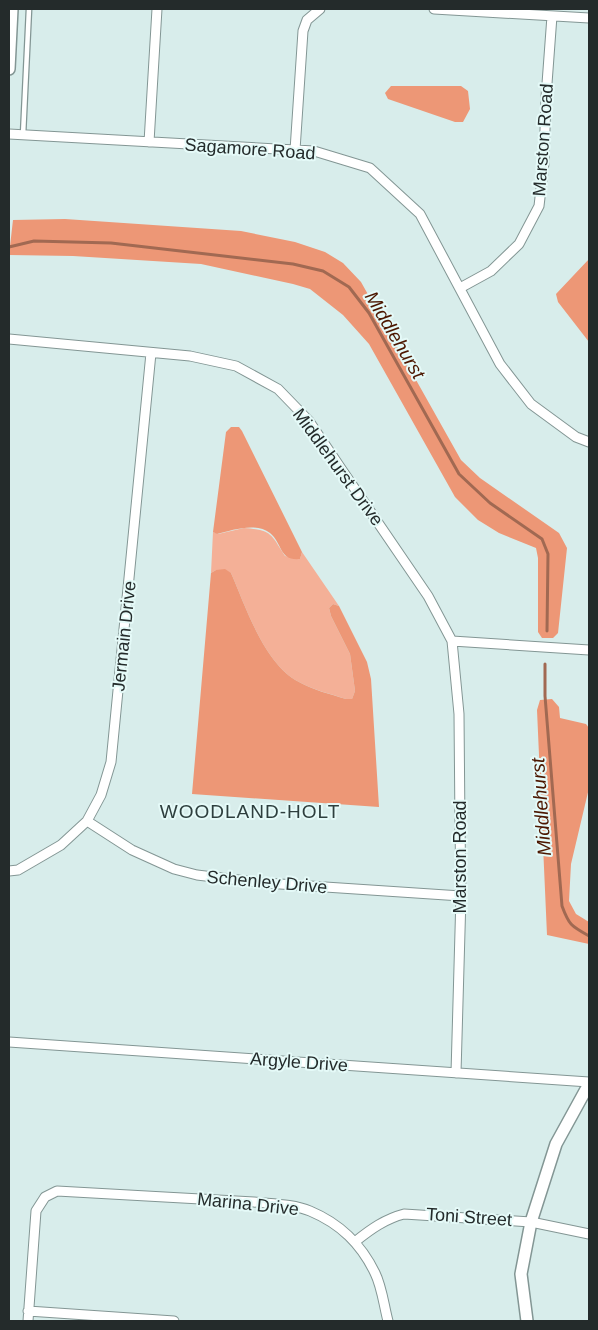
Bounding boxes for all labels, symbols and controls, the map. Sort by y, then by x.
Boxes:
street label: Marston Road [529,83,557,197]
street label: Sagamore Road [184,134,316,164]
water label: Middlehurst [361,287,430,383]
street label: Middlehurst Drive [289,404,387,530]
street label: Jermain Drive [108,580,140,692]
water label: Middlehurst [527,757,555,857]
street label: Marston Road [450,800,470,914]
district label: WOODLAND-HOLT [160,801,340,822]
street label: Schenley Drive [206,867,328,897]
street label: Argyle Drive [249,1049,349,1075]
street label: Marina Drive [196,1189,300,1219]
street label: Toni Street [425,1204,513,1230]

